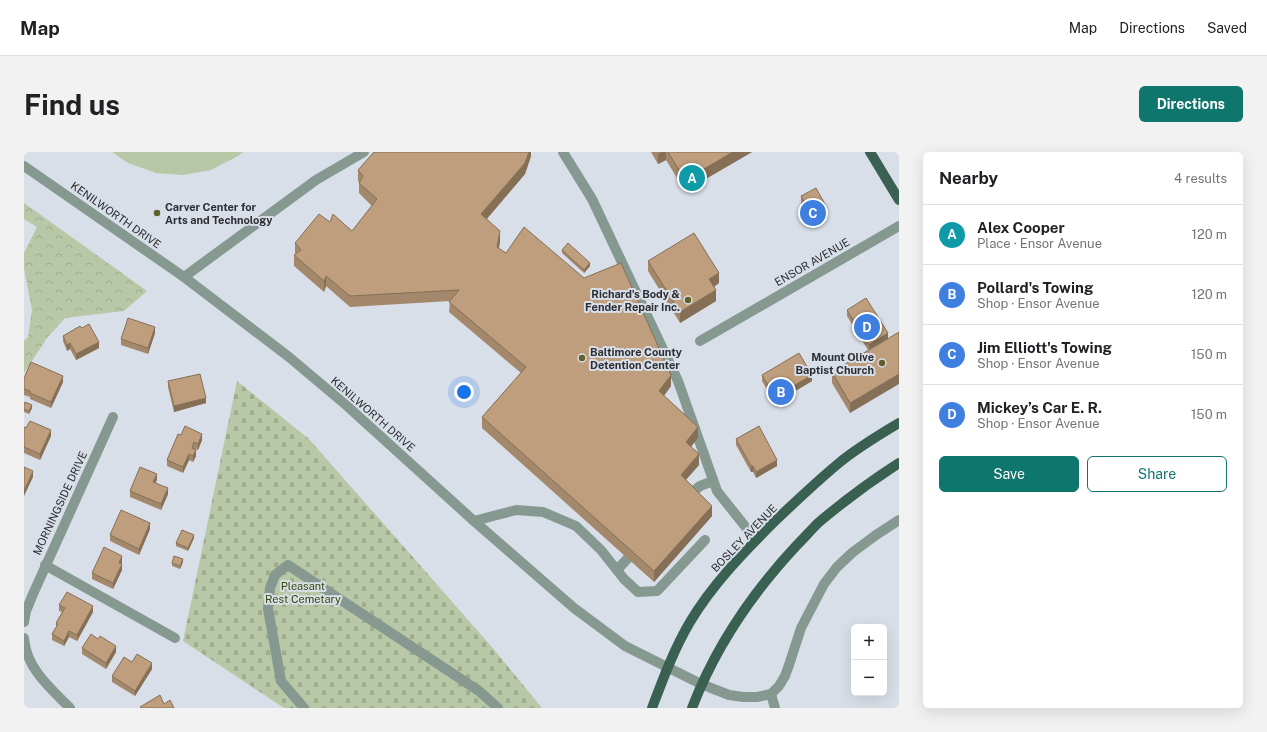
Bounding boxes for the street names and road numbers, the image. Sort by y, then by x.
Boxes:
street label: KENILWORTH DRIVE [69,179,163,251]
street label: ENSOR AVENUE [773,236,852,288]
street label: KENILWORTH DRIVE [329,374,418,454]
street label: MORNINGSIDE DRIVE [31,449,89,557]
street label: BOSLEY AVENUE [709,502,779,574]

